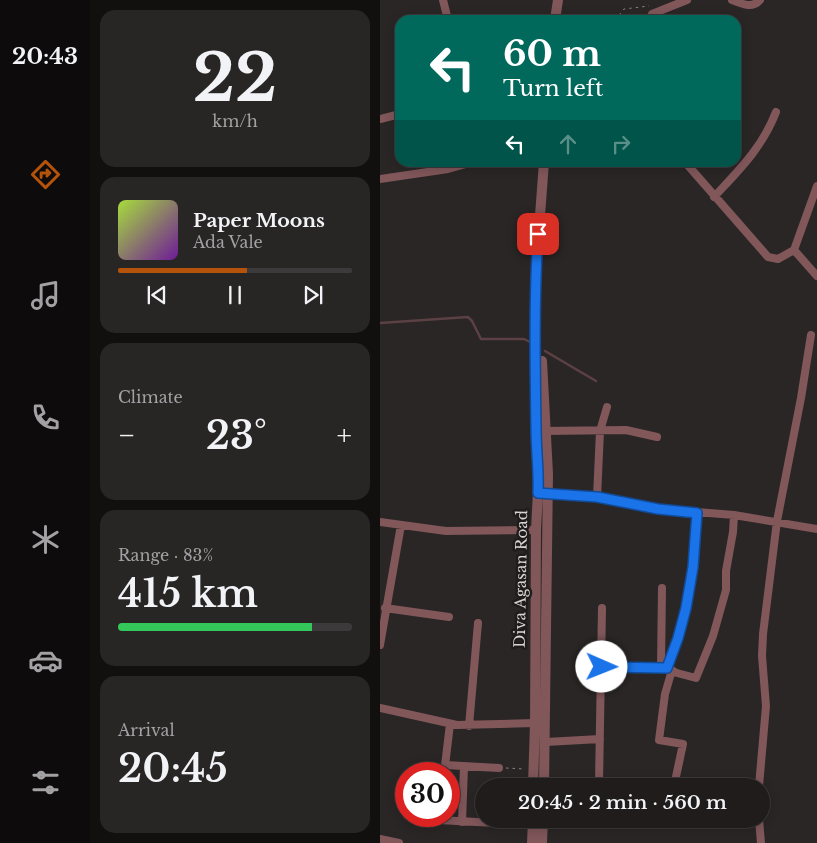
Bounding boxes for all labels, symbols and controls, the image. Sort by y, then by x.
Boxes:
text: 60 m [503,32,601,75]
icon: left [420,35,485,100]
text: 22 [193,38,277,119]
text: 20:43 [12,43,78,70]
text: Turn left [503,75,603,102]
text: km/h [212,111,258,131]
icon: left [501,130,529,158]
icon: ahead [554,130,582,158]
icon: right [607,130,635,158]
icon: directions [28,157,63,192]
text: Paper Moons [193,209,325,232]
pin [517,213,559,255]
icon: arrive [524,220,552,248]
text: Ada Vale [193,232,263,252]
icon: music [28,278,63,313]
icon: previous [143,281,171,309]
icon: pause [221,281,249,309]
icon: next [299,281,327,309]
text: Climate [118,387,183,407]
icon: phone [28,400,63,435]
text: 23° [206,412,267,459]
text: − [118,418,136,453]
text: + [337,418,352,453]
street label: Diva Agasan Road [510,510,531,648]
icon: climate [28,522,63,557]
text: Range · 83% [118,545,213,565]
text: 415 km [118,570,258,617]
position arrow [575,640,627,692]
icon: car [28,643,63,678]
text: Arrival [118,720,175,740]
text: 20:45 [118,745,228,792]
speed limit sign: 30 [395,762,460,827]
icon: filters [28,765,63,800]
text: 20:45 · 2 min · 560 m [518,791,727,814]

